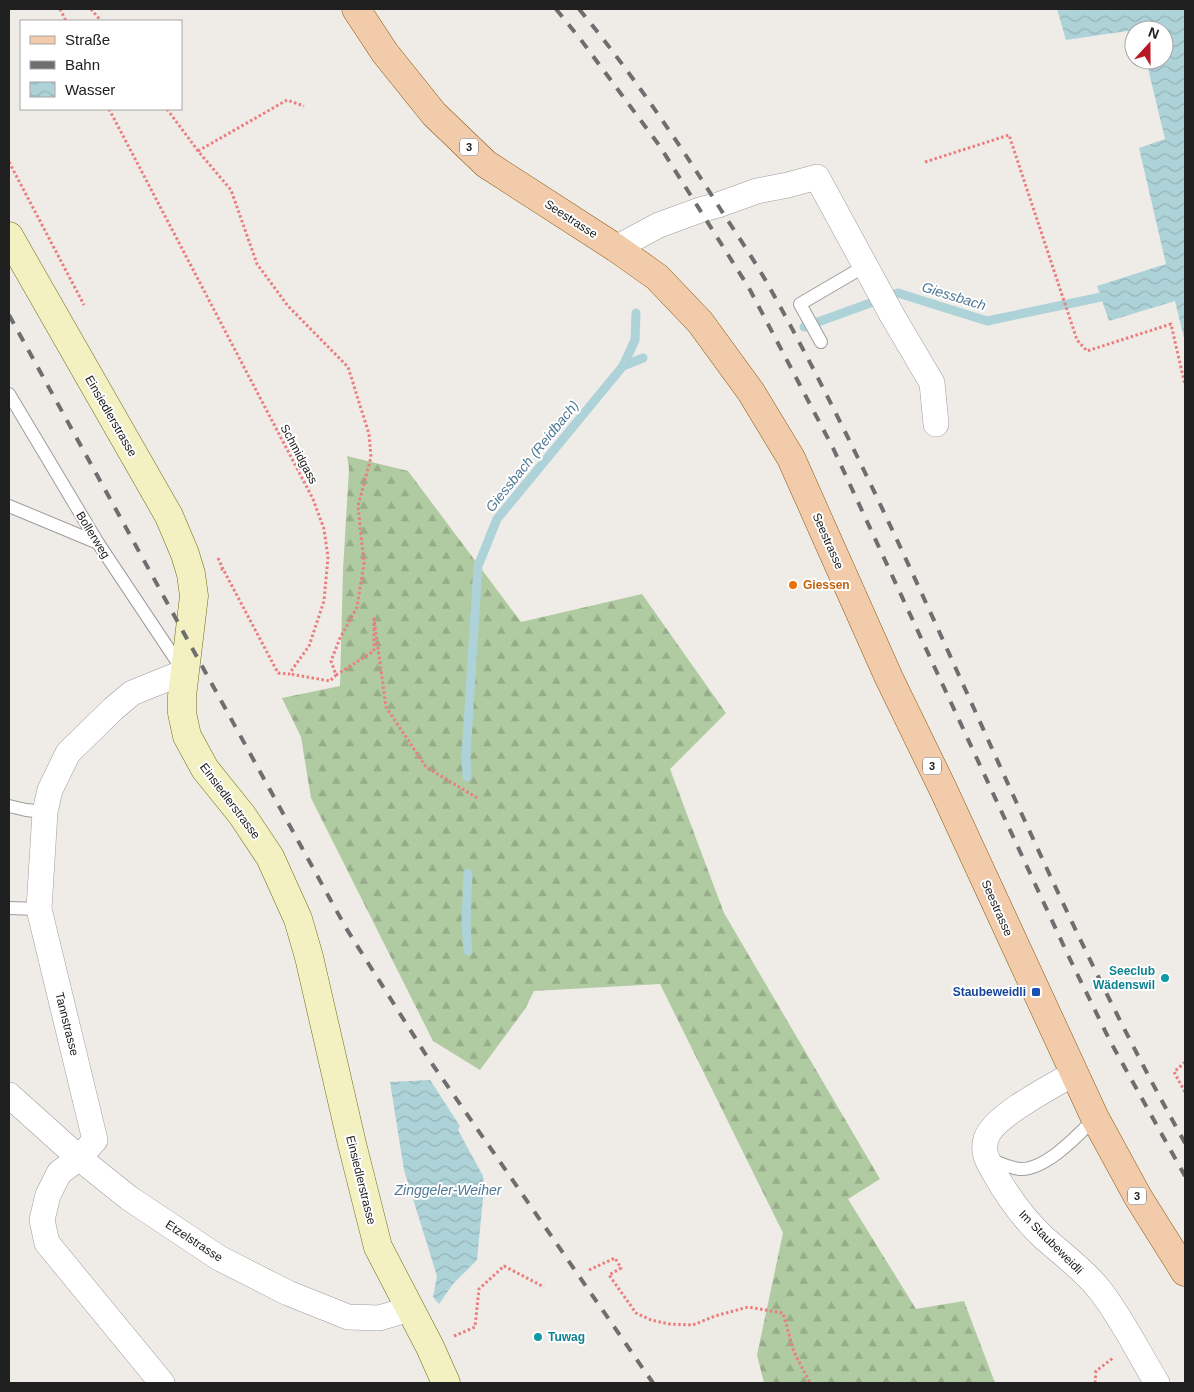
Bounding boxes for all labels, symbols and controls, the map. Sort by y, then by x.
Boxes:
legend [20,20,182,110]
north arrow [1124,20,1174,70]
text: N [1146,24,1161,42]
text: Straße [65,31,110,48]
text: Bahn [65,56,100,73]
text: Wasser [65,81,115,98]
road number: 3 [460,138,478,156]
street label: Seestrasse [542,197,600,241]
water label: Giessbach [920,279,988,313]
street label: Einsiedlerstrasse [82,373,140,459]
water label: Giessbach (Reidbach) [482,397,582,515]
street label: Schmidgass [277,422,321,486]
street label: Bollerweg [73,509,113,561]
street label: Seestrasse [809,511,847,572]
place label: Giessen [803,578,850,592]
marker: Giessen [787,579,799,591]
road number: 3 [923,758,941,774]
street label: Einsiedlerstrasse [197,760,263,842]
street label: Seestrasse [978,878,1016,939]
place label: Seeclub Wädenswil [1093,964,1155,992]
marker: Seeclub Wädenswil [1159,972,1171,984]
place label: Staubeweidli [953,985,1026,999]
marker: Staubeweidli [1030,986,1042,998]
street label: Tannstrasse [52,991,82,1057]
street label: Einsiedlerstrasse [343,1134,379,1226]
water label: Zinggeler-Weiher [394,1182,503,1198]
road number: 3 [1128,1188,1146,1204]
street label: Im Staubeweidli [1016,1207,1086,1277]
street label: Etzelstrasse [163,1217,225,1265]
place label: Tuwag [548,1330,585,1344]
marker: Tuwag [532,1331,544,1343]

